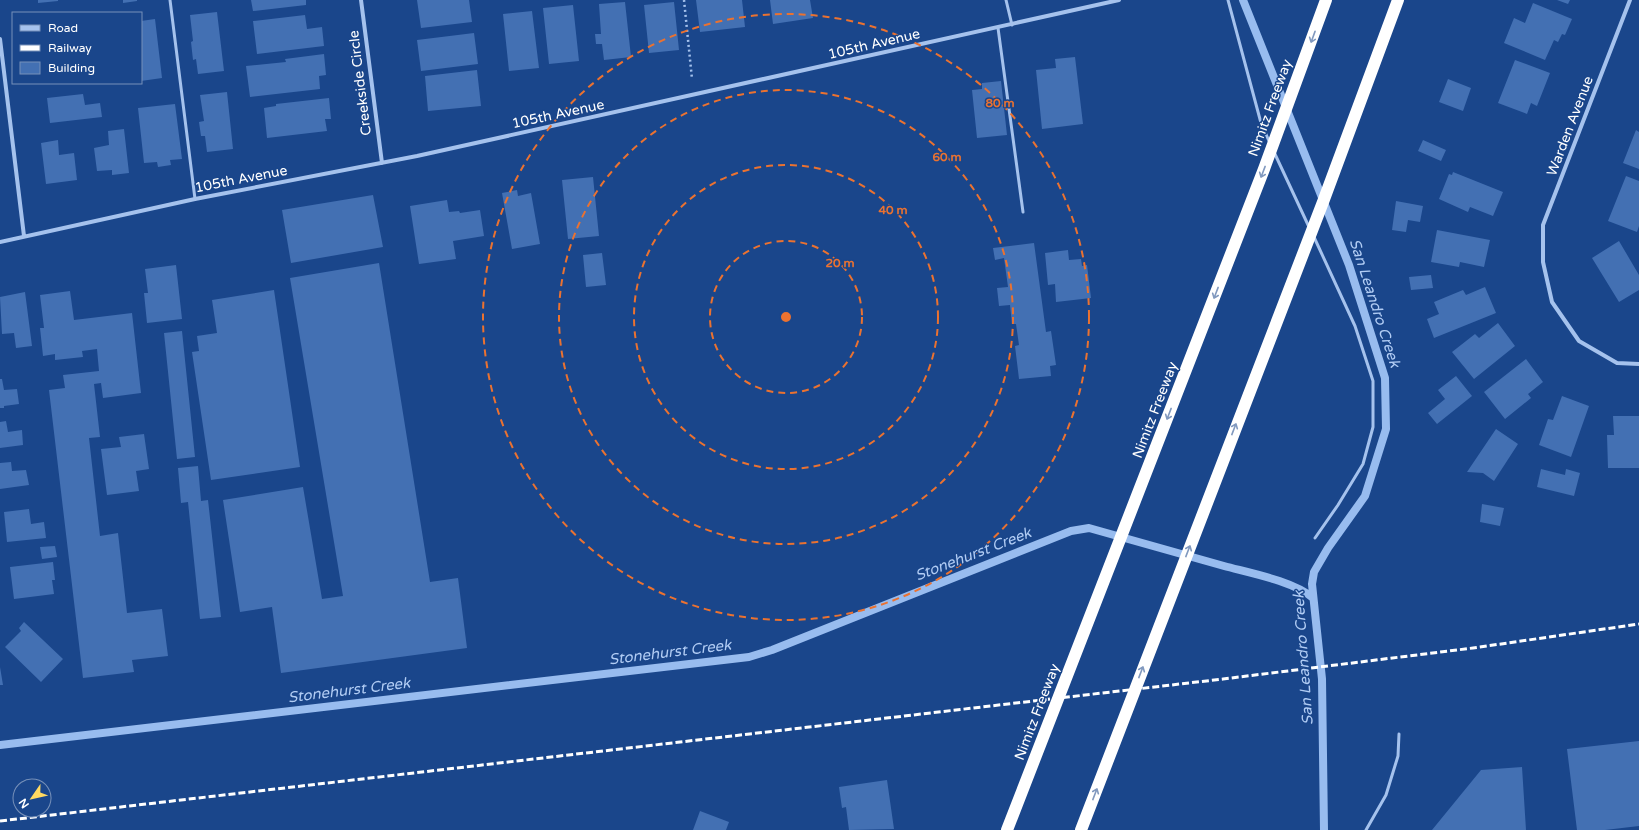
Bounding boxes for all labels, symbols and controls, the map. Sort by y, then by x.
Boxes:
legend [12,12,142,84]
text: Road [48,21,78,35]
street label: 105th Avenue [826,25,922,63]
street label: Creekside Circle [345,29,375,137]
one-way arrow [1308,30,1316,42]
text: Railway [48,41,92,55]
street label: Nimitz Freeway [1245,57,1296,159]
text: Building [48,61,95,75]
street label: Warden Avenue [1543,74,1597,178]
street label: 105th Avenue [510,96,606,132]
text: 80 m [985,96,1015,110]
text: 60 m [932,150,962,164]
street label: 105th Avenue [193,162,289,196]
one-way arrow [1259,165,1266,178]
text: 40 m [878,203,908,217]
water label: San Leandro Creek [1346,236,1405,371]
text: 20 m [825,256,855,270]
one-way arrow [1212,287,1220,299]
centre of rings [779,310,793,324]
street label: Nimitz Freeway [1129,359,1181,461]
one-way arrow [1165,408,1173,420]
one-way arrow [1231,424,1239,436]
water label: Stonehurst Creek [912,523,1035,584]
one-way arrow [1184,545,1192,557]
water label: San Leandro Creek [1289,589,1317,726]
water label: Stonehurst Creek [608,635,734,668]
street label: Nimitz Freeway [1011,661,1063,763]
one-way arrow [1138,667,1146,679]
water label: Stonehurst Creek [287,673,413,706]
north arrow [12,778,52,818]
one-way arrow [1091,788,1099,800]
text: N [16,796,32,811]

